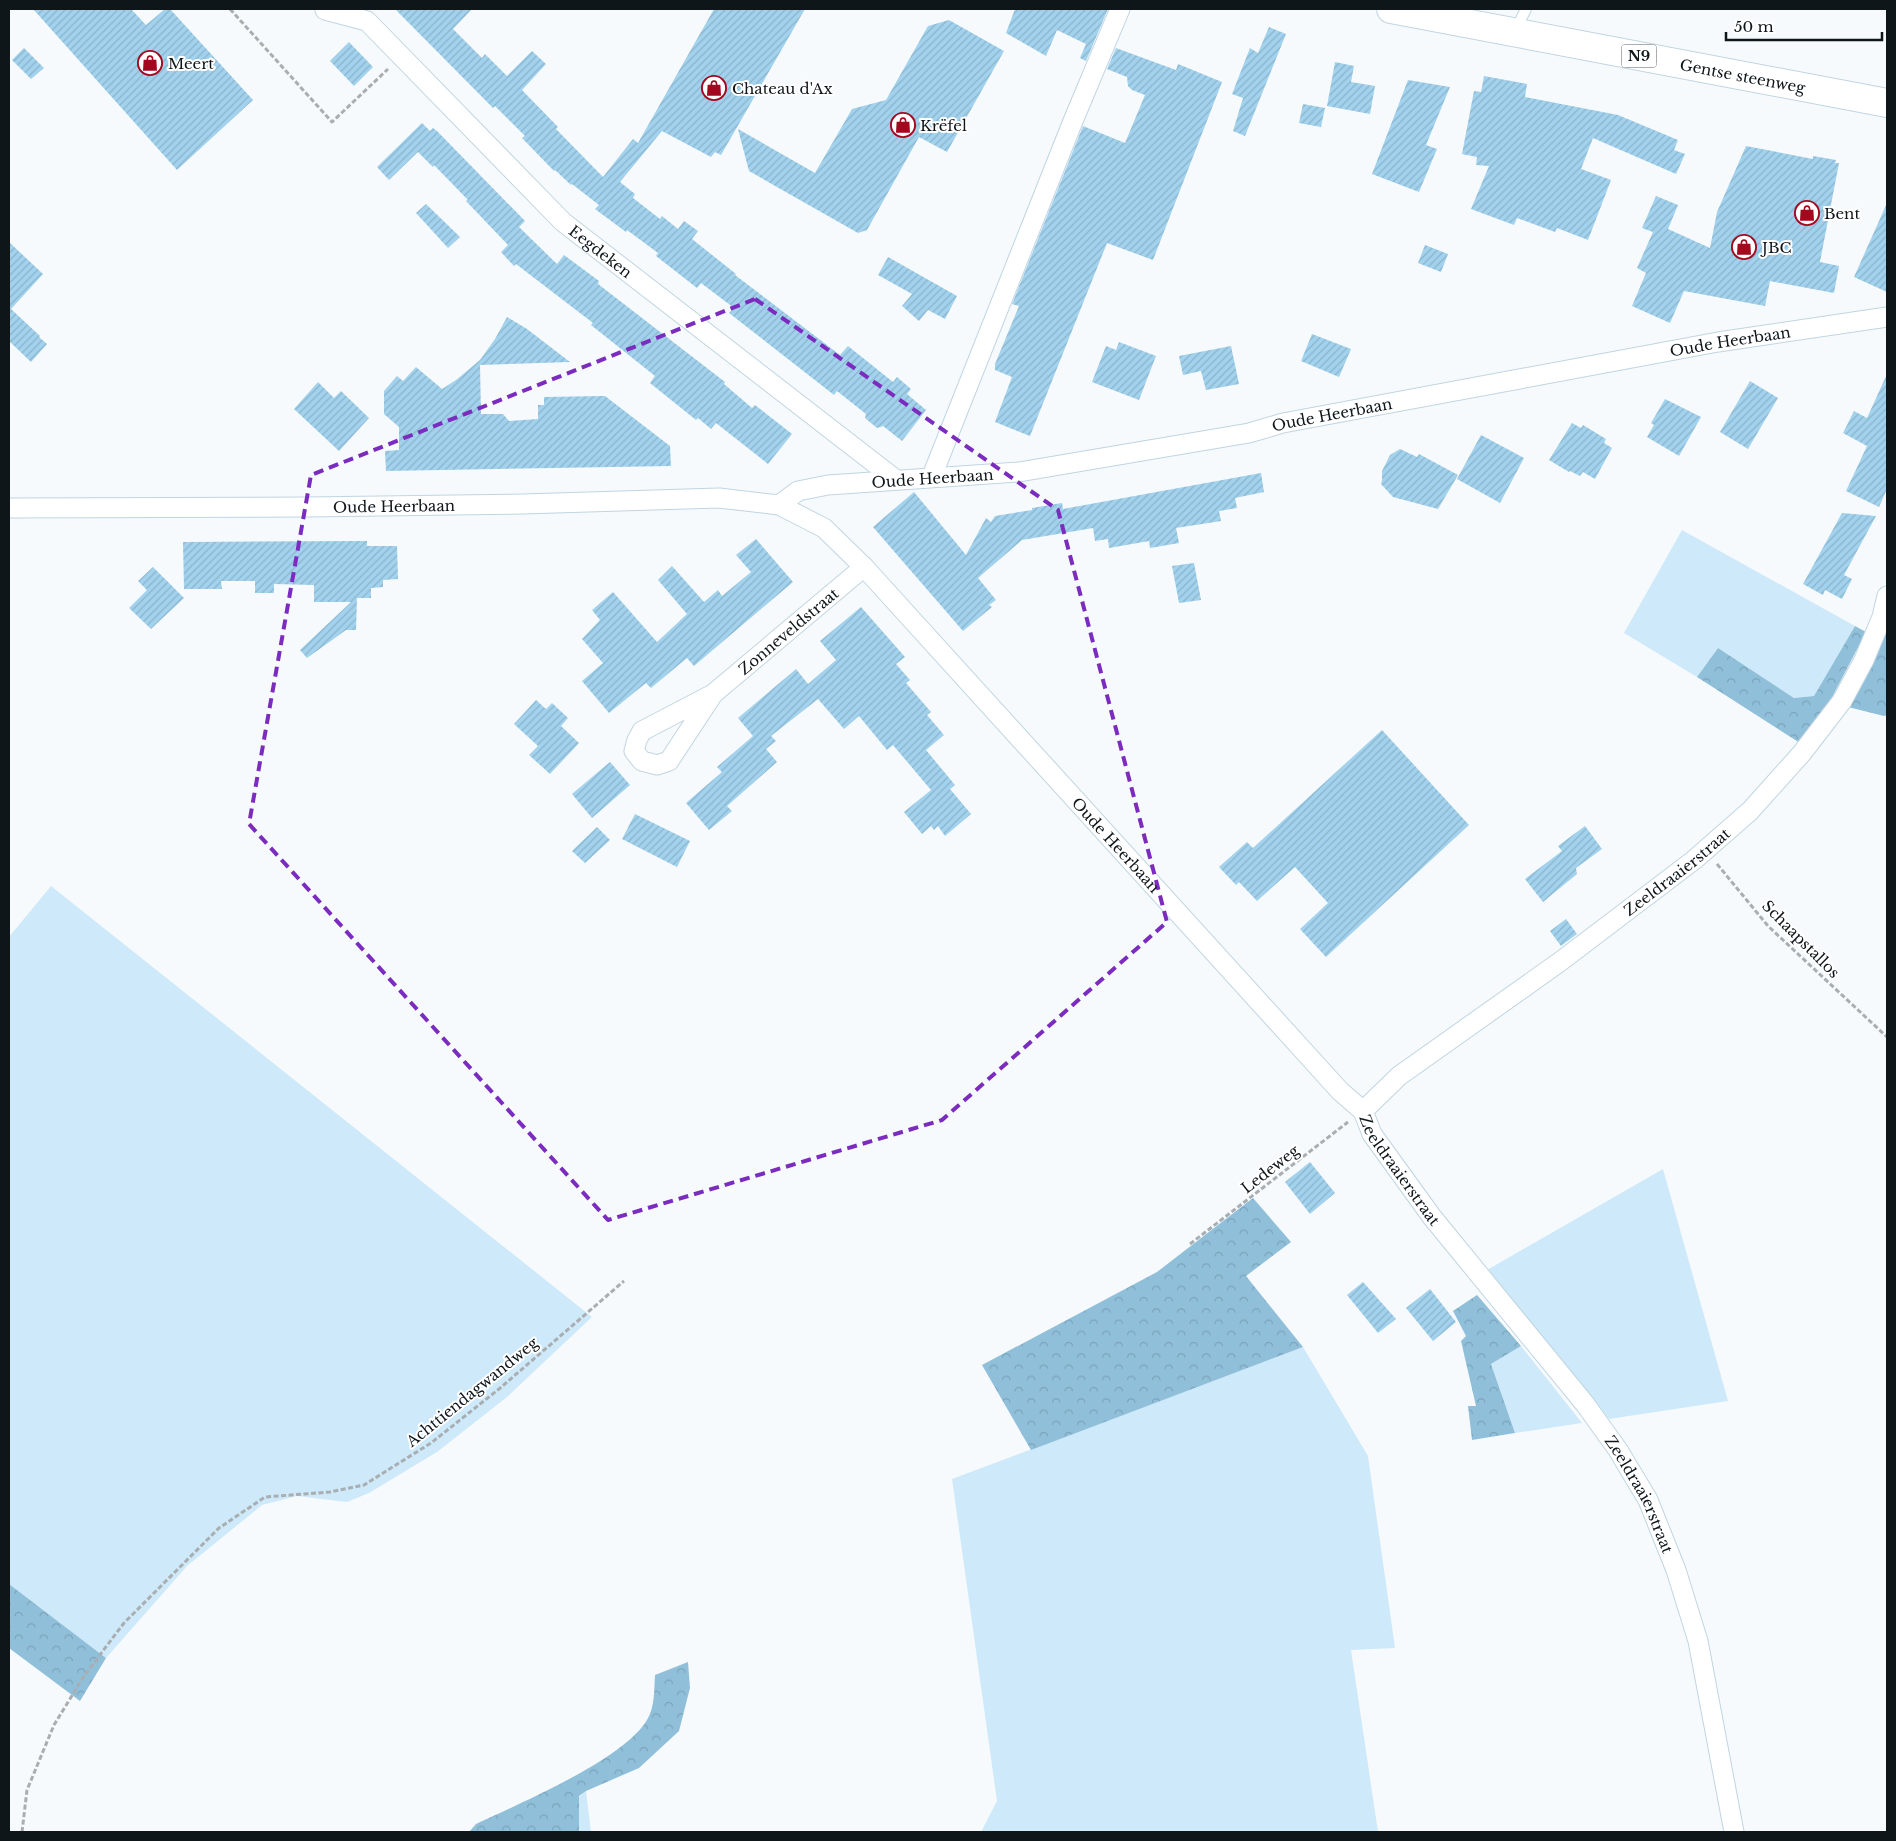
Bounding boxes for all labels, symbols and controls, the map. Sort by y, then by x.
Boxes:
scale bar [1726,10,1882,42]
text: 50 m [1734,17,1774,36]
road number: N9 [1622,44,1656,68]
shop icon: Meert [137,50,163,76]
place label: Meert [168,54,214,73]
street label: Gentse steenweg [1678,54,1808,97]
shop icon: Chateau d'Ax [701,75,727,101]
place label: Chateau d'Ax [732,79,833,98]
shop icon: Krëfel [890,112,916,138]
place label: Krëfel [920,116,967,135]
shop icon: Bent [1794,200,1820,226]
place label: Bent [1824,204,1860,223]
street label: Eegdeken [565,221,636,282]
shop icon: JBC [1731,234,1757,260]
place label: JBC [1760,238,1791,257]
street label: Oude Heerbaan [1668,322,1792,360]
street label: Oude Heerbaan [1269,393,1394,435]
street label: Oude Heerbaan [871,464,994,492]
street label: Oude Heerbaan [333,495,455,516]
street label: Zonneveldstraat [734,583,842,678]
street label: Oude Heerbaan [1068,793,1164,896]
street label: Zeeldraaierstraat [1620,823,1734,920]
street label: Schaapstallos [1758,896,1844,982]
street label: Zeeldraaierstraat [1356,1112,1444,1229]
street label: Ledeweg [1237,1140,1303,1197]
street label: Achttiendagwandweg [402,1332,542,1452]
street label: Zeeldraaierstraat [1601,1432,1678,1556]

